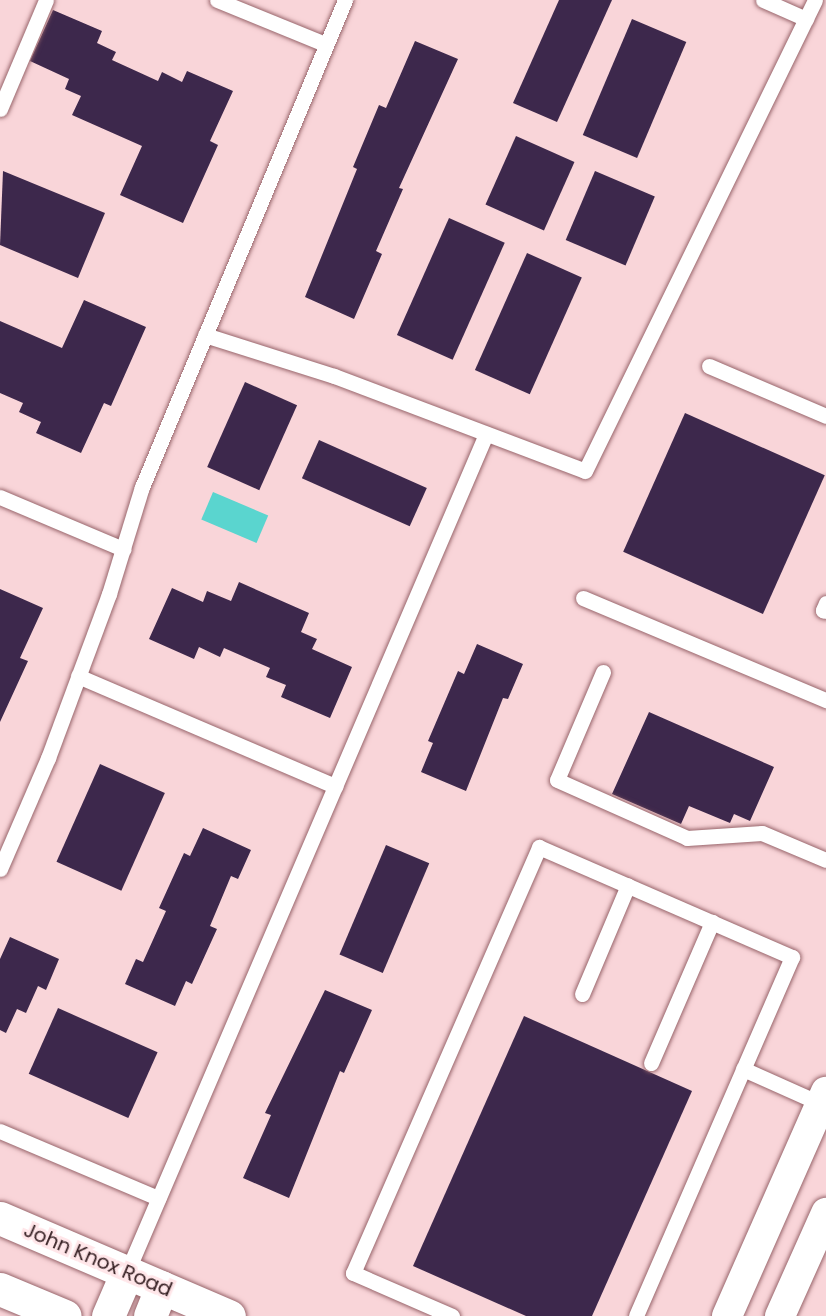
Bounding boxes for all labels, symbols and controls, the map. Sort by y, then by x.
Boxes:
street label: John Knox Road [20,1218,176,1302]

